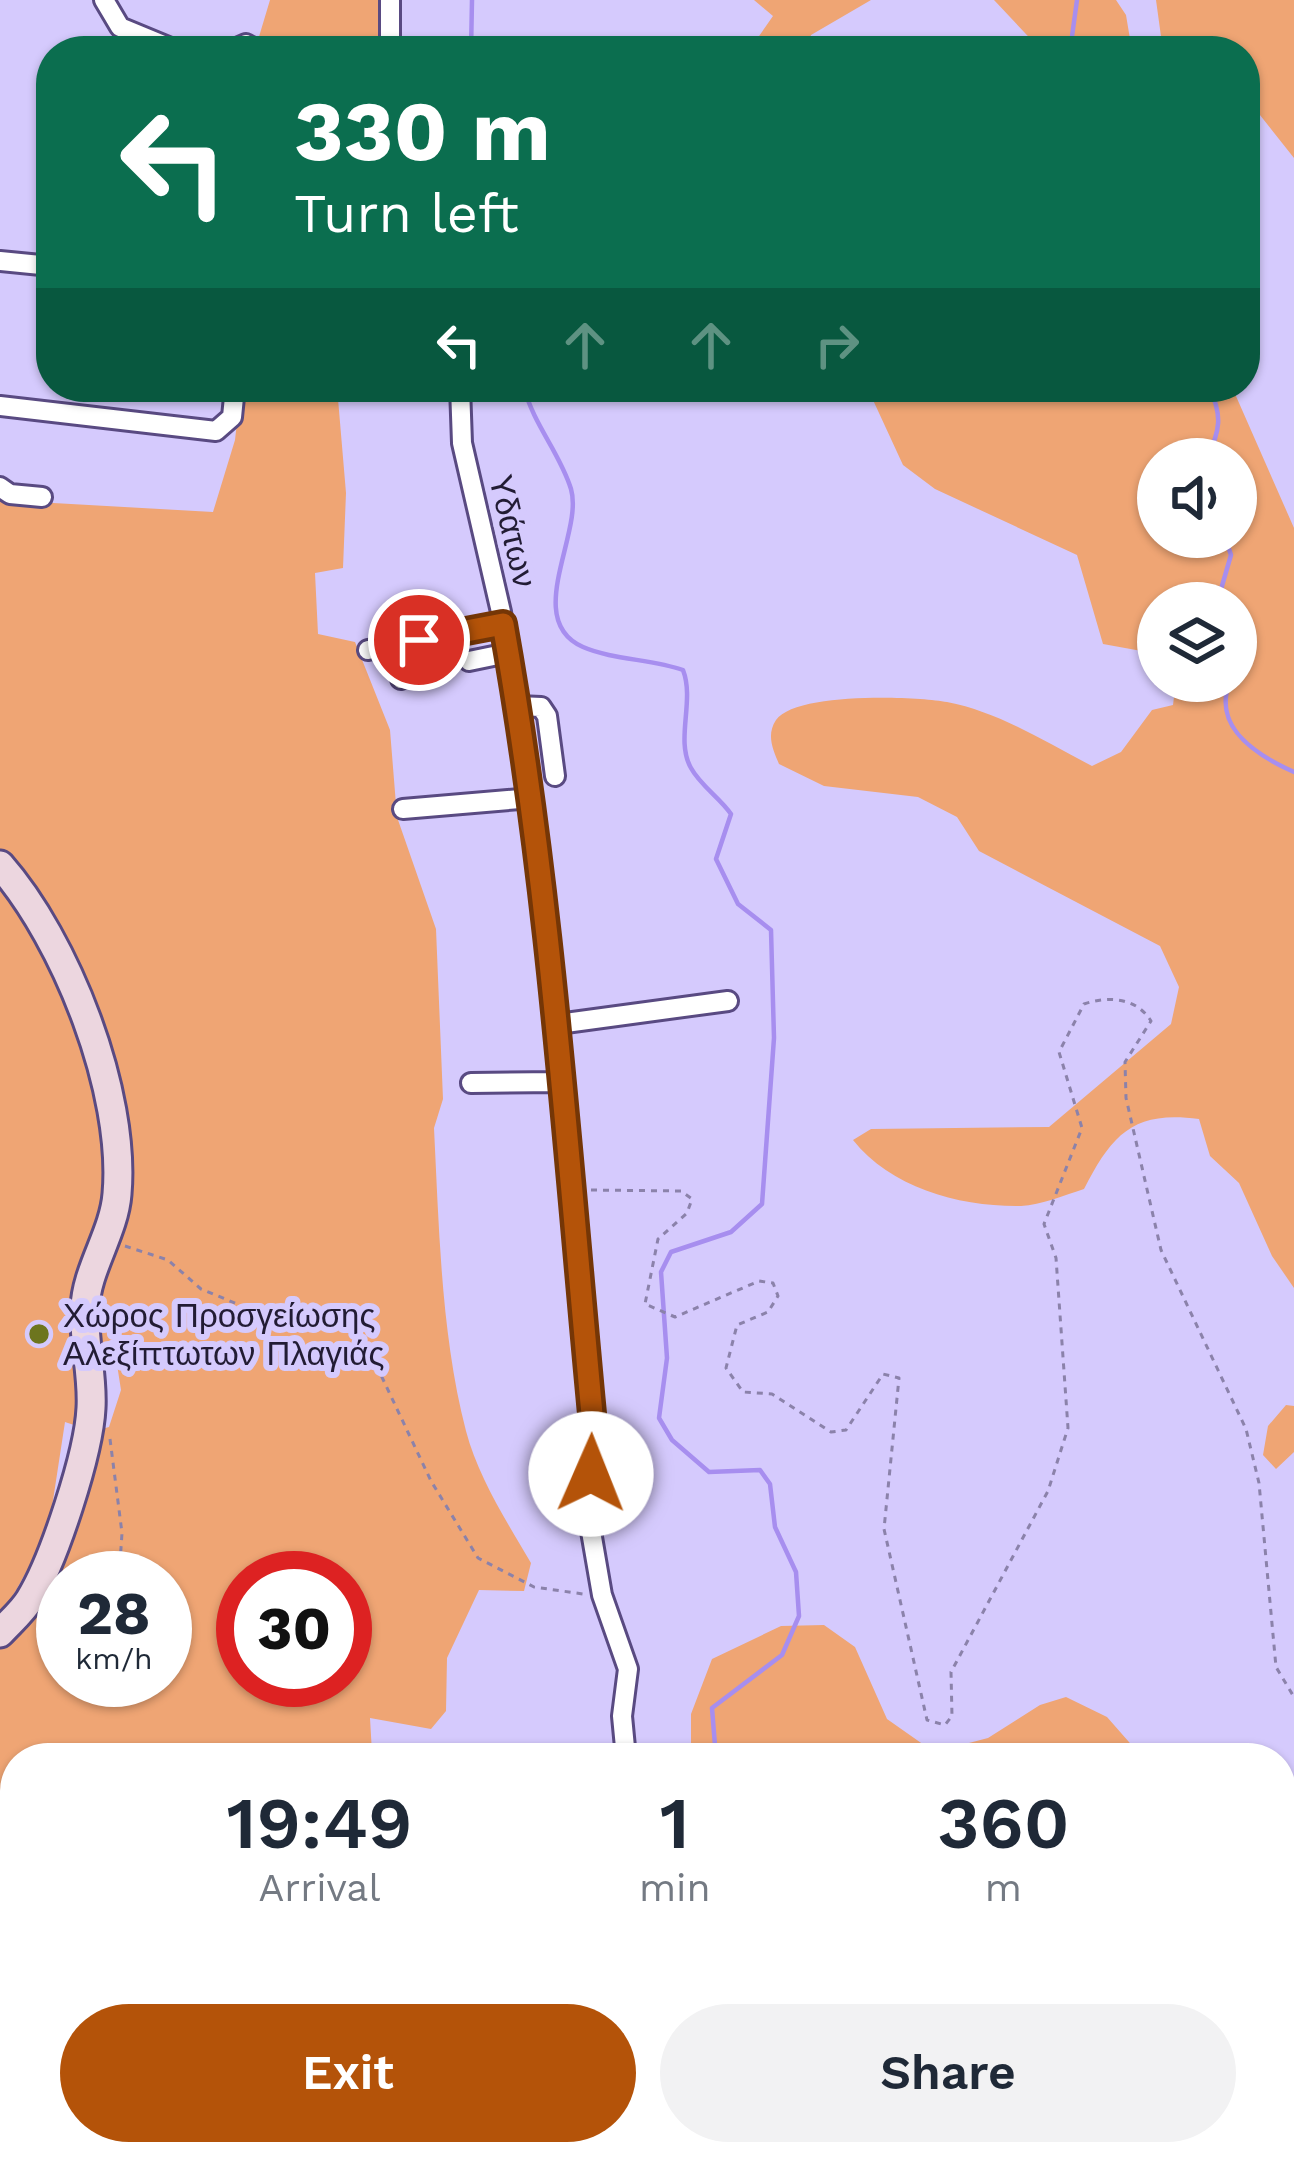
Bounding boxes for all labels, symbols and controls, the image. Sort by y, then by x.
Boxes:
text: 330 m [294,82,551,180]
icon: left [96,84,252,240]
text: Turn left [294,182,519,245]
icon: left [426,312,492,378]
icon: ahead [552,312,618,378]
icon: ahead [678,312,744,378]
icon: right [804,312,870,378]
map controls [1137,438,1257,702]
button: sound [1137,438,1257,558]
street label: Υδάτων [481,471,545,591]
button: layers [1137,582,1257,702]
pin [368,589,470,691]
icon: arrive [386,607,452,673]
place label: Χώρος Προσγείωσης Αλεξίπτωτων Πλαγιάς [63,1296,384,1373]
marker: Χώρος Προσγείωσης Αλεξίπτωτων Πλαγιάς [26,1321,52,1347]
position arrow [528,1411,654,1537]
speed limit sign: 30 [216,1551,372,1707]
text: 28 [77,1578,151,1649]
text: km/h [75,1641,153,1676]
text: 19:49 [226,1781,412,1865]
text: 1 [660,1781,690,1865]
text: 360 [937,1781,1069,1865]
text: Arrival [259,1865,380,1910]
text: min [639,1865,711,1910]
text: m [985,1865,1022,1910]
button: Exit [60,2004,636,2142]
button: Share [660,2004,1236,2142]

